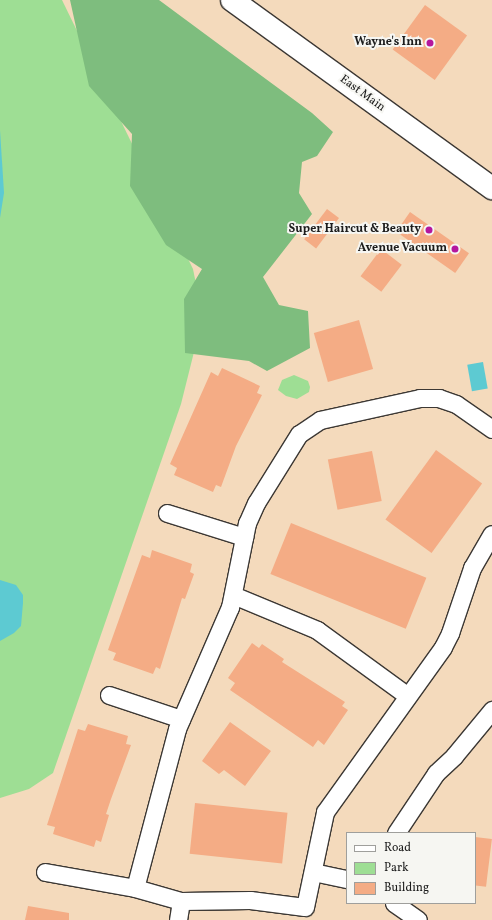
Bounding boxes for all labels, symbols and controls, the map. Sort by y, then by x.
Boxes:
place label: Wayne's Inn [354,36,422,50]
marker: Wayne's Inn [425,38,435,48]
street label: East Main [336,73,388,115]
place label: Super Haircut & Beauty [289,223,421,237]
marker: Super Haircut & Beauty [424,225,434,235]
place label: Avenue Vacuum [357,242,447,256]
marker: Avenue Vacuum [450,244,460,254]
legend [346,832,476,904]
text: Road [384,840,411,856]
text: Park [384,860,409,876]
text: Building [384,880,429,896]

